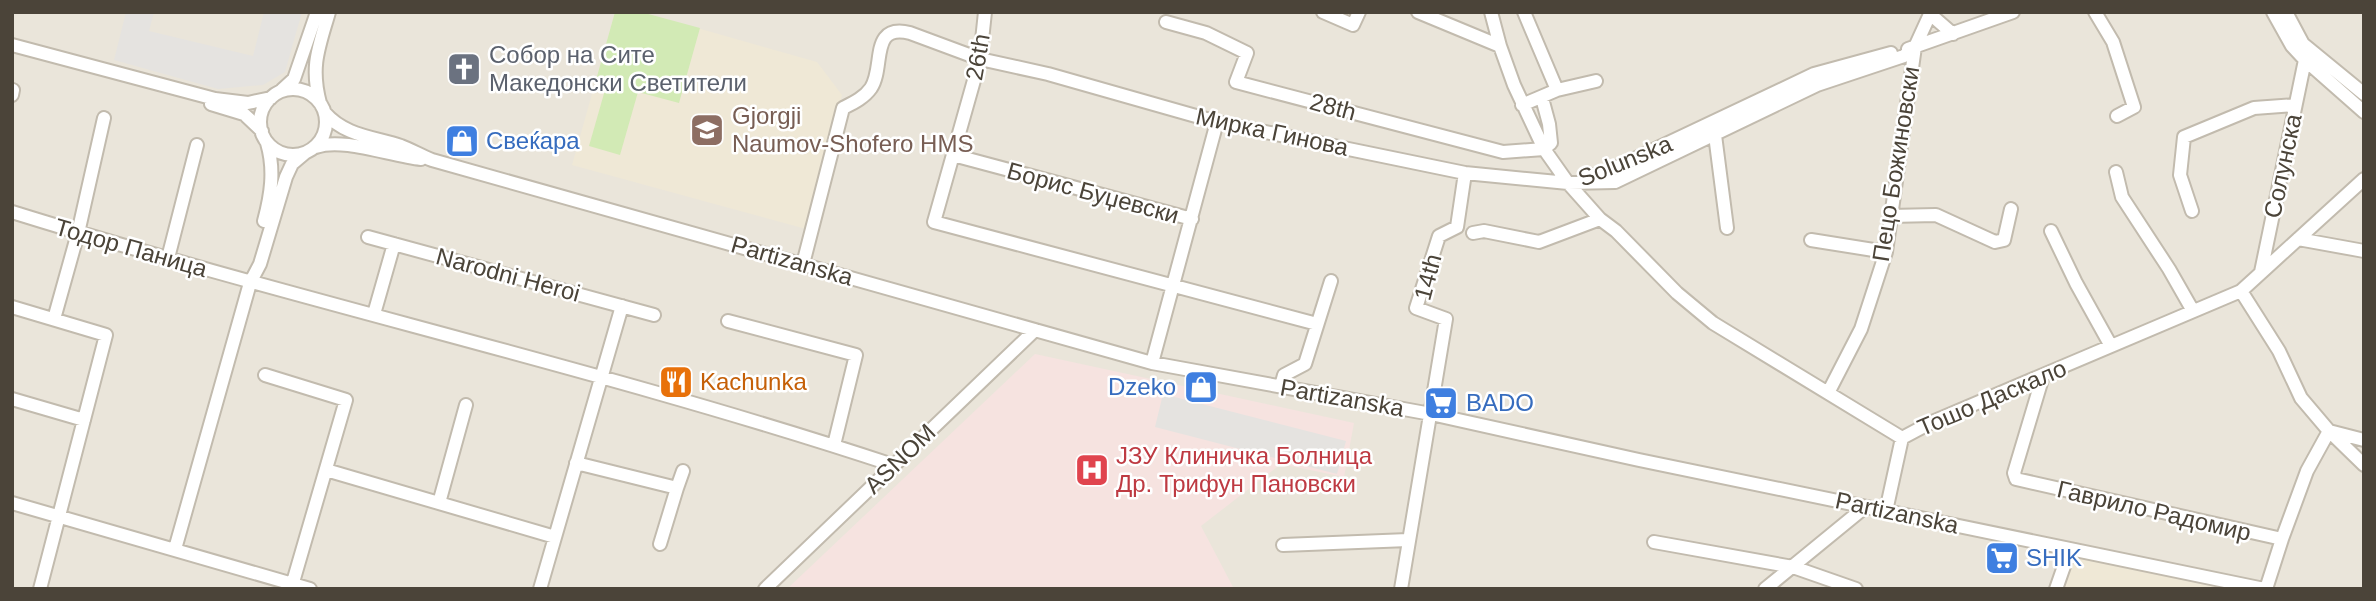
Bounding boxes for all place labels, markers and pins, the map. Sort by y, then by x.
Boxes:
place label: Собор на Сите Македонски Светители [489,41,747,96]
church icon: Собор на Сите Македонски Светители [445,50,483,88]
place label: Gjorgji Naumov-Shofero HMS [732,102,973,157]
school or university icon: Gjorgji Naumov-Shofero HMS [688,111,726,149]
shop icon: Свеќара [443,122,481,160]
place label: Свеќара [486,127,580,154]
restaurant icon: Kachunka [657,363,695,401]
place label: Kachunka [700,368,807,395]
shop icon: Dzeko [1182,368,1220,406]
place label: Dzeko [1108,373,1176,400]
supermarket icon: BADO [1422,384,1460,422]
place label: BADO [1466,389,1534,416]
place label: ЈЗУ Клиничка Болница Др. Трифун Пановски [1116,442,1373,497]
hospital icon: ЈЗУ Клиничка Болница Др. Трифун Пановски [1073,451,1111,489]
supermarket icon: SHIK [1983,539,2021,577]
place label: SHIK [2026,544,2082,571]

